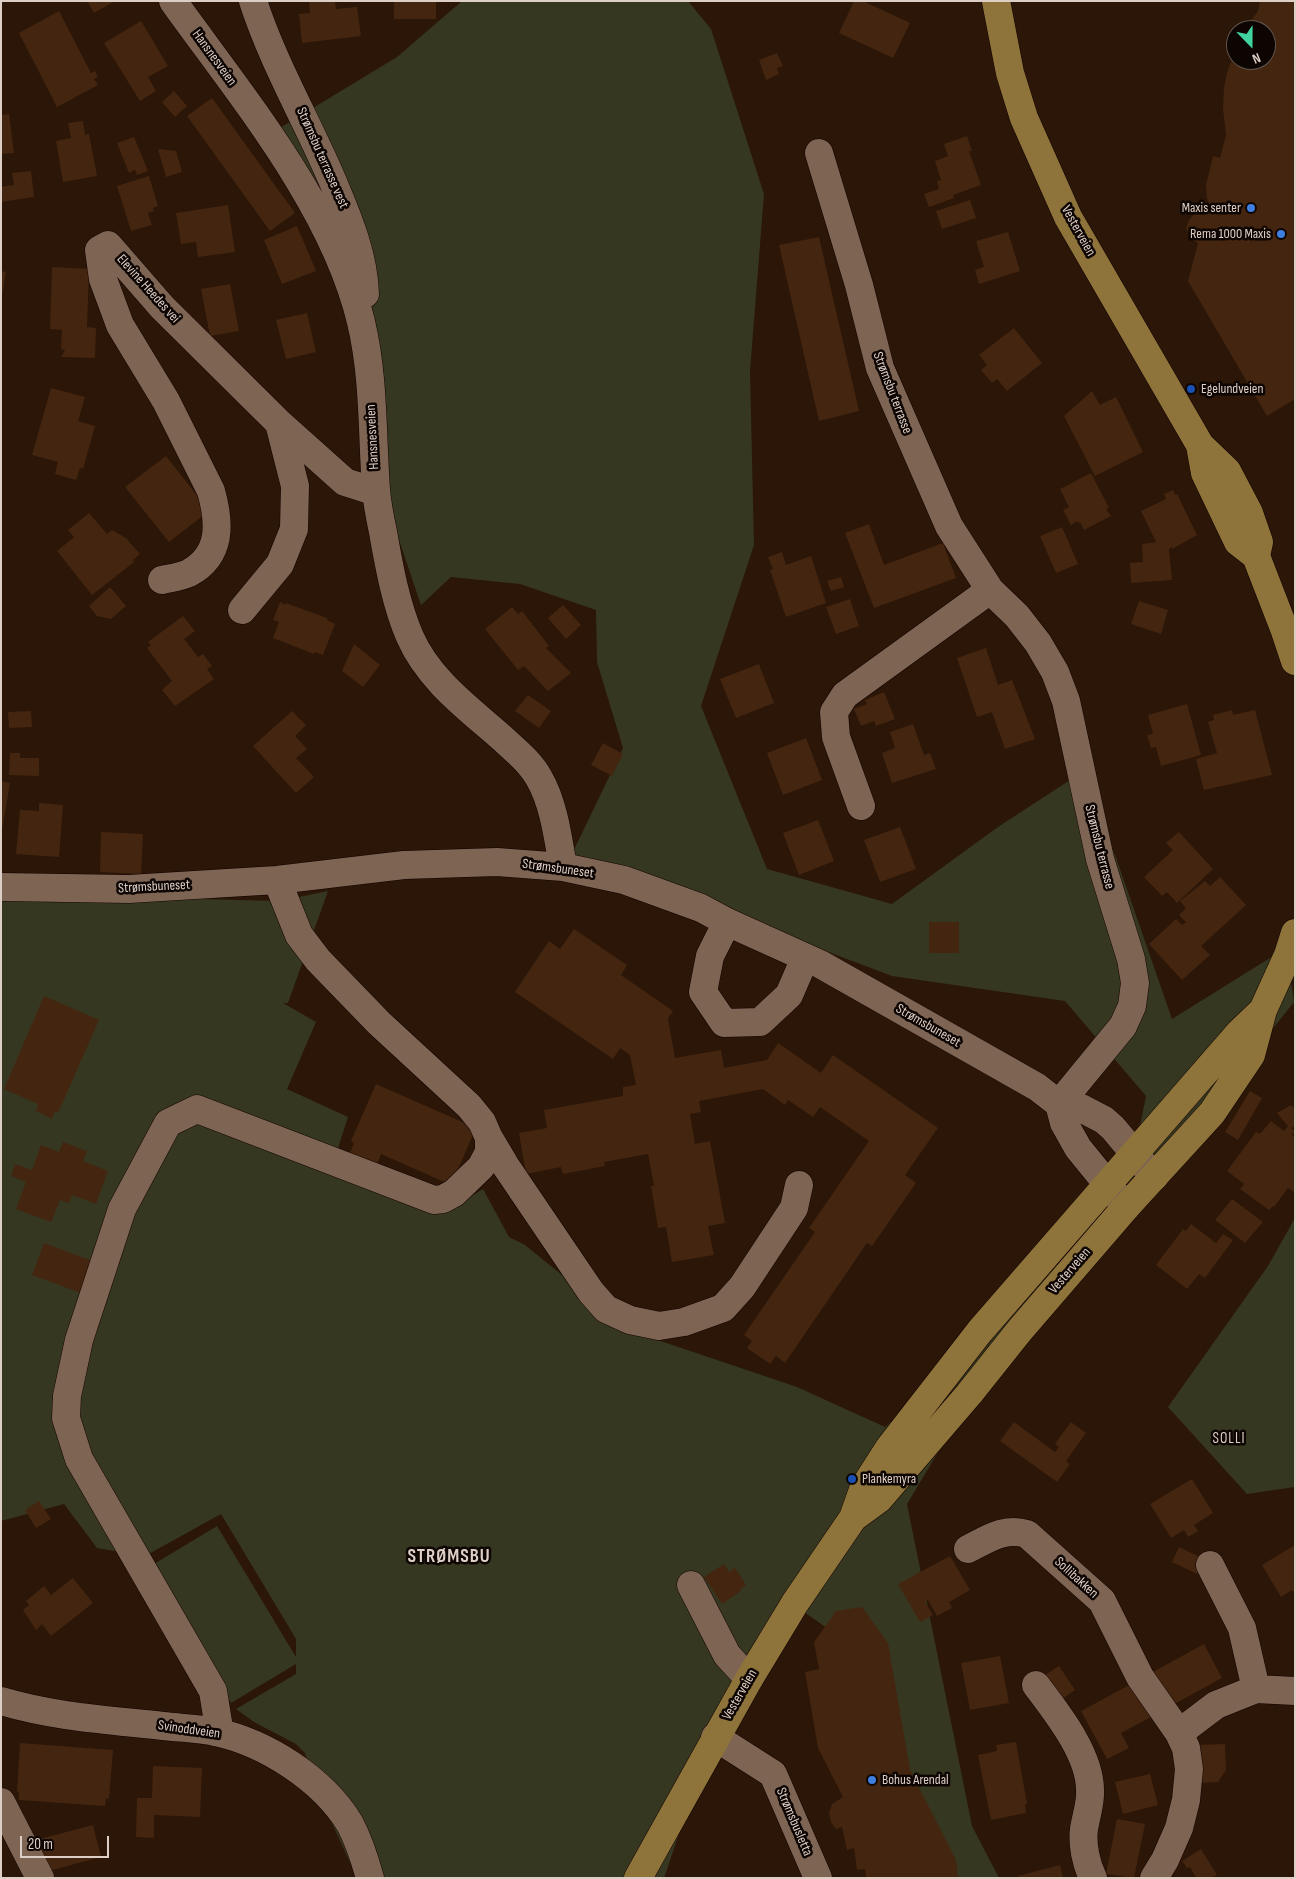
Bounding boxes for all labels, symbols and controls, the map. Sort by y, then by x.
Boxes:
north arrow [1226,20,1276,70]
street label: Hansnesveien [188,27,240,89]
text: N [1250,49,1263,68]
street label: Strømsbu terrasse vest [292,105,352,211]
place label: Maxis senter [1182,200,1241,216]
marker: Maxis senter [1245,202,1257,214]
street label: Vesterveien [1057,203,1099,259]
place label: Rema 1000 Maxis [1190,226,1271,242]
marker: Rema 1000 Maxis [1275,228,1287,240]
street label: Elevine Heedes vei [113,251,183,327]
street label: Strømsbu terrasse [869,350,915,436]
place label: Egelundveien [1201,381,1263,397]
marker: Egelundveien [1185,383,1197,395]
street label: Hansnesveien [363,404,383,470]
street label: Strømsbu terrasse [1080,803,1118,891]
street label: Strømsbuneset [521,856,595,882]
street label: Strømsbuneset [118,877,190,897]
street label: Strømsbuneset [893,1001,963,1051]
street label: Vesterveien [1045,1245,1095,1297]
district label: SOLLI [1212,1430,1246,1448]
place label: Plankemyra [862,1471,916,1487]
marker: Plankemyra [846,1473,858,1485]
district label: STRØMSBU [406,1546,492,1568]
street label: Sollibakken [1051,1554,1101,1602]
street label: Vesterveien [719,1667,761,1723]
street label: Svinoddveien [157,1717,221,1743]
place label: Bohus Arendal [882,1772,949,1788]
marker: Bohus Arendal [866,1774,878,1786]
street label: Strømsbusletta [772,1785,816,1859]
scale bar [22,1826,111,1858]
text: 20 m [28,1835,53,1854]

